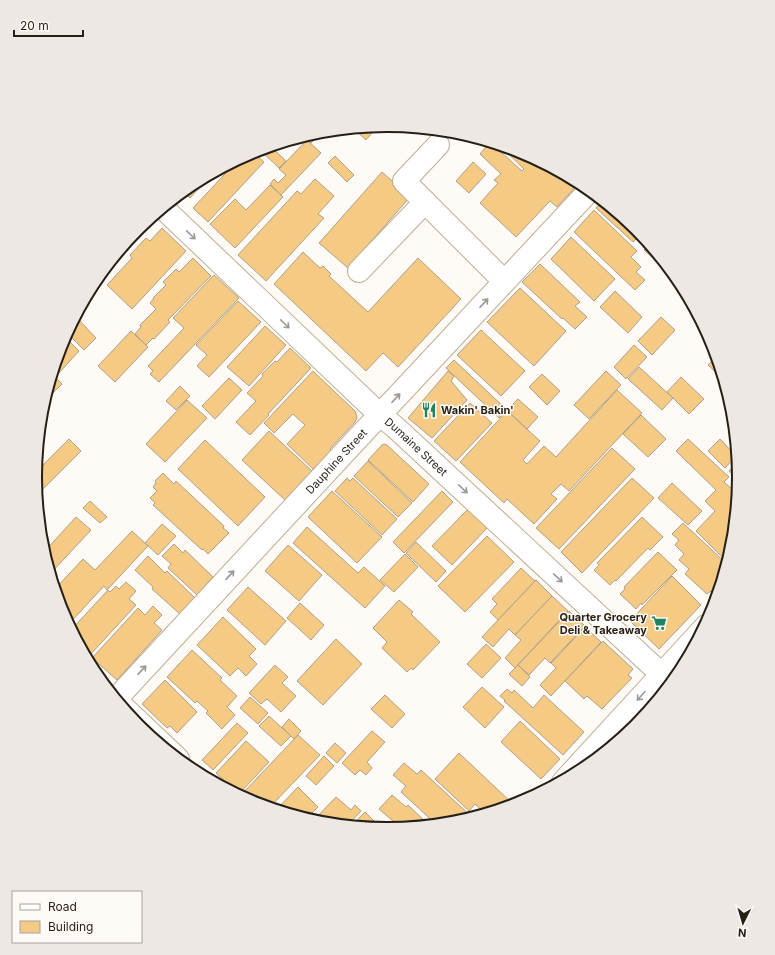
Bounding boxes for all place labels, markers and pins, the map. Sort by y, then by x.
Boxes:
restaurant icon: Wakin' Bakin' [420,401,438,419]
place label: Wakin' Bakin' [441,403,514,417]
place label: Quarter Grocery Deli & Takeaway [559,610,647,637]
supermarket icon: Quarter Grocery Deli & Takeaway [650,614,668,632]

